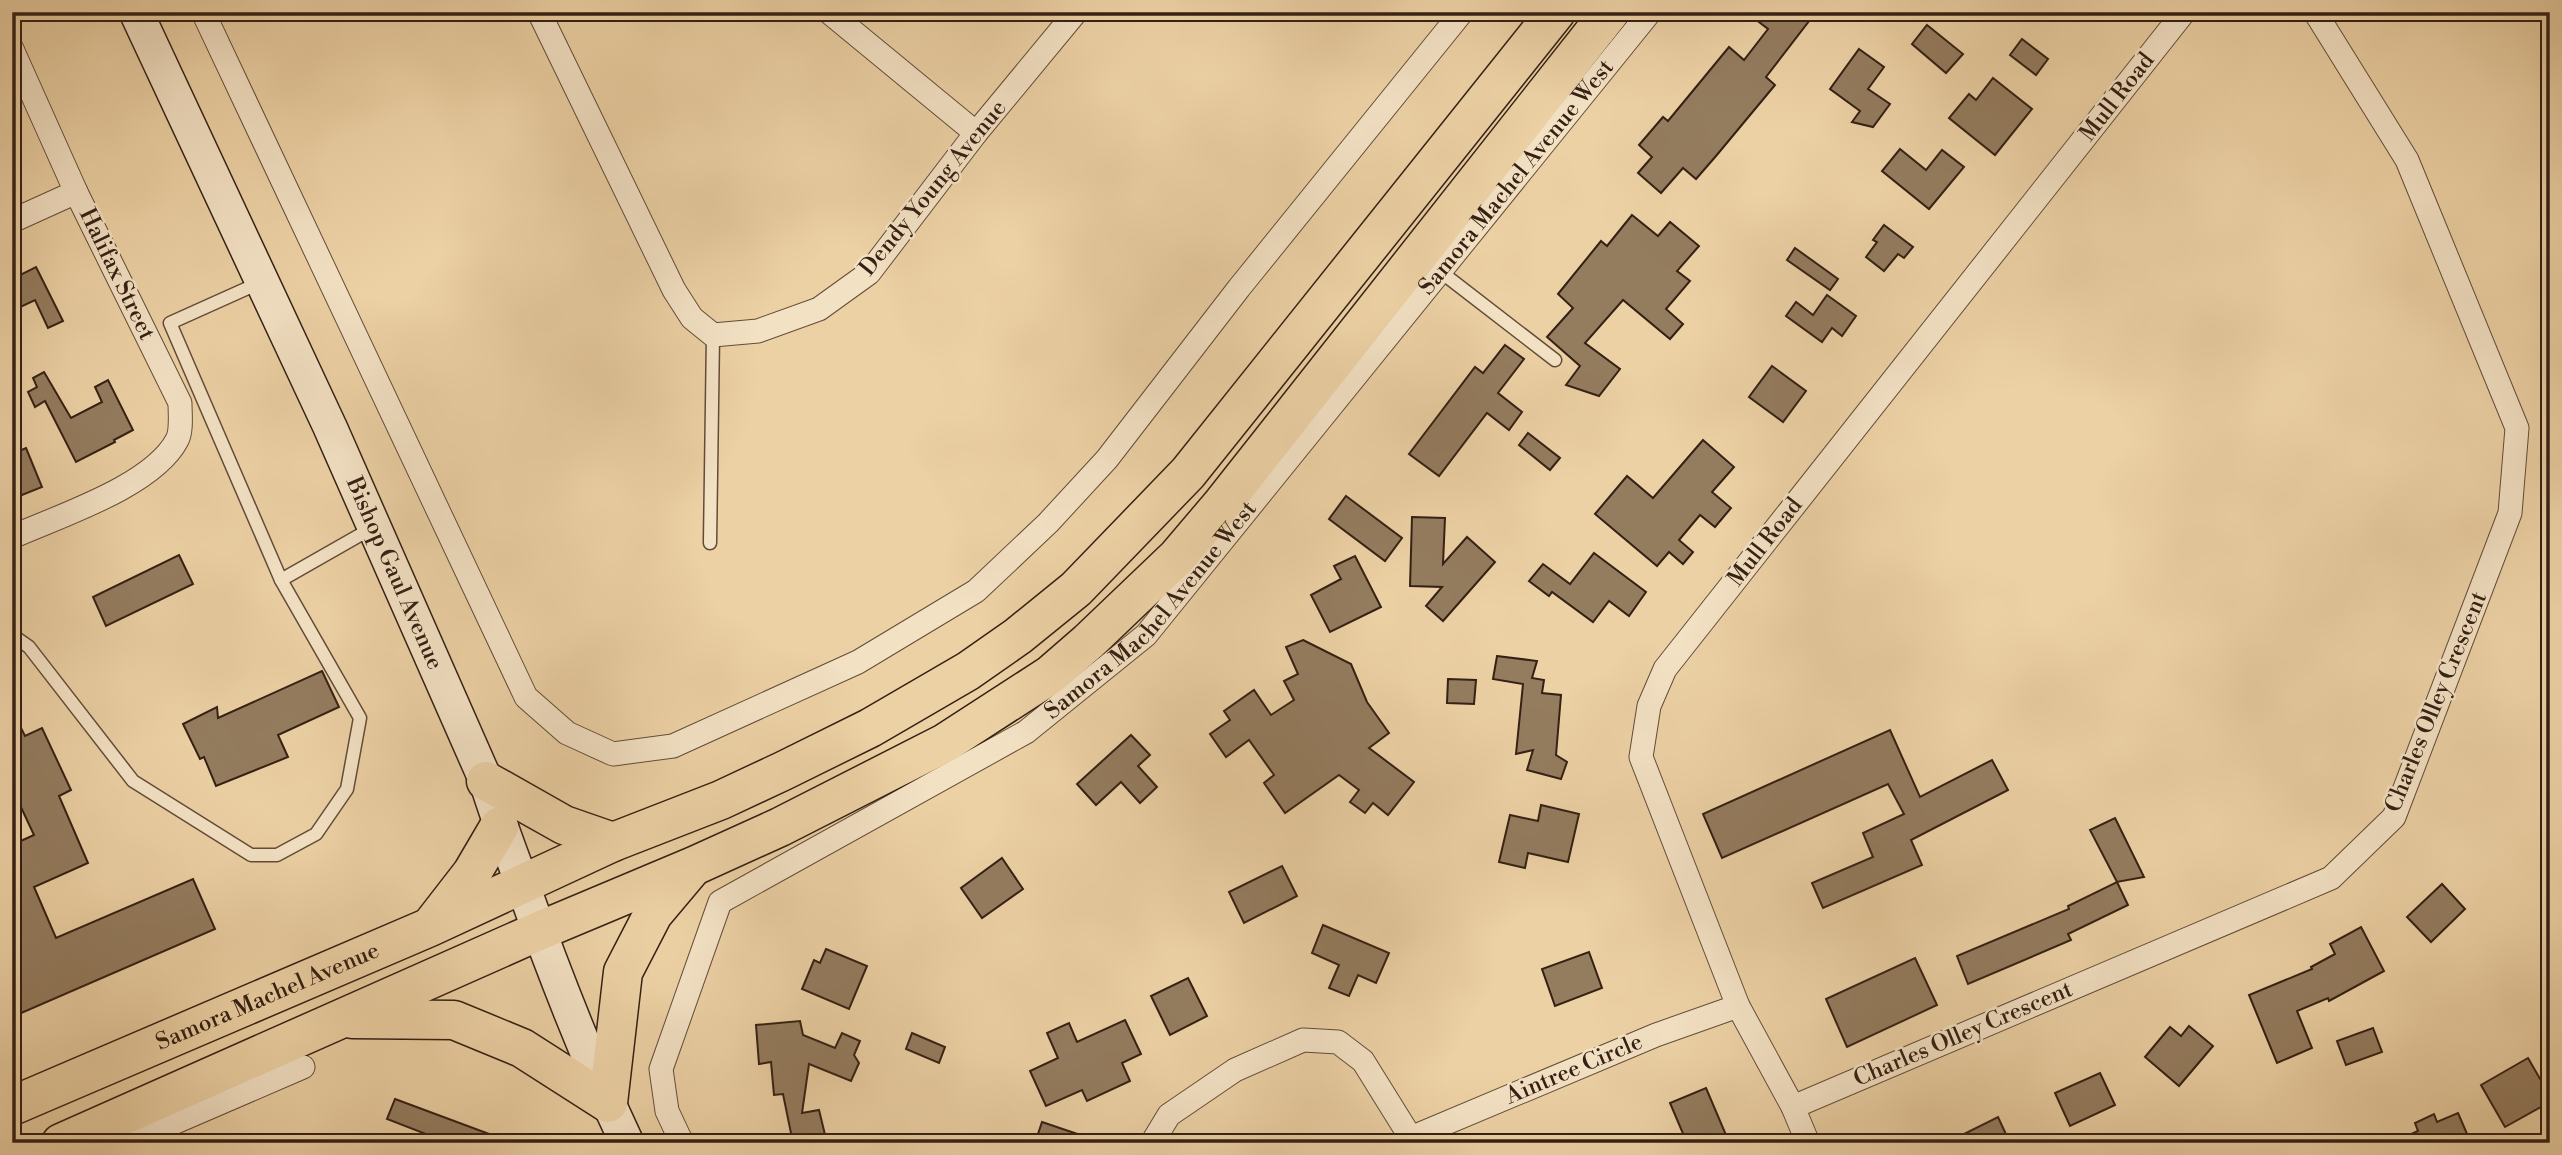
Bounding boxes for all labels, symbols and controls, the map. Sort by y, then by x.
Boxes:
street label: Mull Road [2074,47,2160,147]
street label: Samora Machel Avenue West [1413,54,1620,301]
street label: Dendy Young Avenue [854,94,1012,282]
street label: Halifax Street [73,203,161,345]
street label: Bishop Gaul Avenue [339,472,449,674]
street label: Mull Road [1722,492,1808,592]
street label: Samora Machel Avenue West [1039,496,1263,725]
street label: Charles Olley Crescent [2379,588,2493,816]
street label: Samora Machel Avenue [152,936,384,1057]
street label: Charles Olley Crescent [1849,975,2077,1093]
street label: Aintree Circle [1500,1028,1647,1111]

